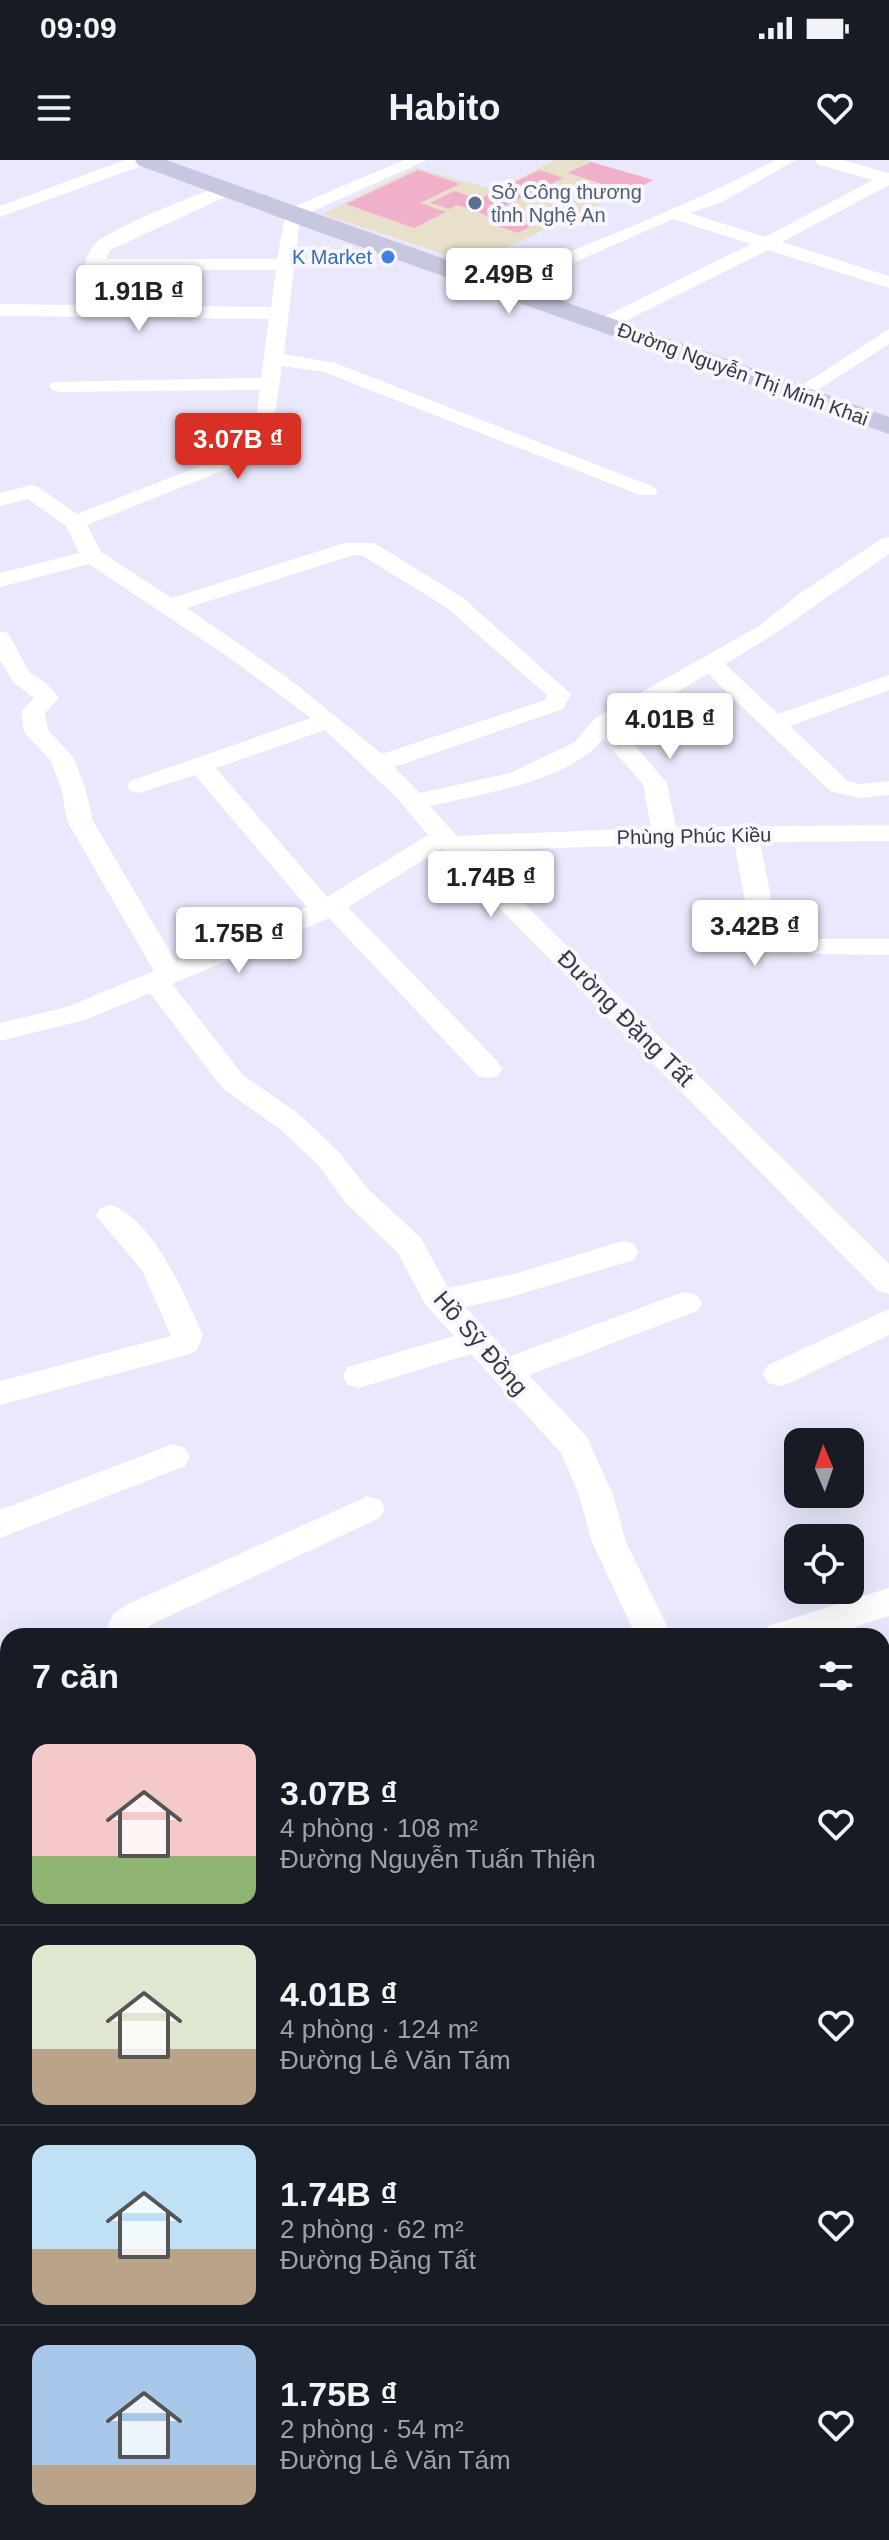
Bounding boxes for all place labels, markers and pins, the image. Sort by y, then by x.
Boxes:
place label: Sở Công thương tỉnh Nghệ An [491,181,642,226]
marker: Sở Công thương tỉnh Nghệ An [466,194,484,212]
place label: K Market [292,246,372,268]
marker: K Market [379,248,397,266]
pin: 2.49B ₫ [435,248,583,316]
pin: 1.91B ₫ [65,265,213,333]
pin: 3.07B ₫ [164,413,312,481]
pin: 4.01B ₫ [596,693,744,761]
pin: 1.74B ₫ [417,851,565,919]
pin: 3.42B ₫ [681,900,829,968]
pin: 1.75B ₫ [165,907,313,975]

